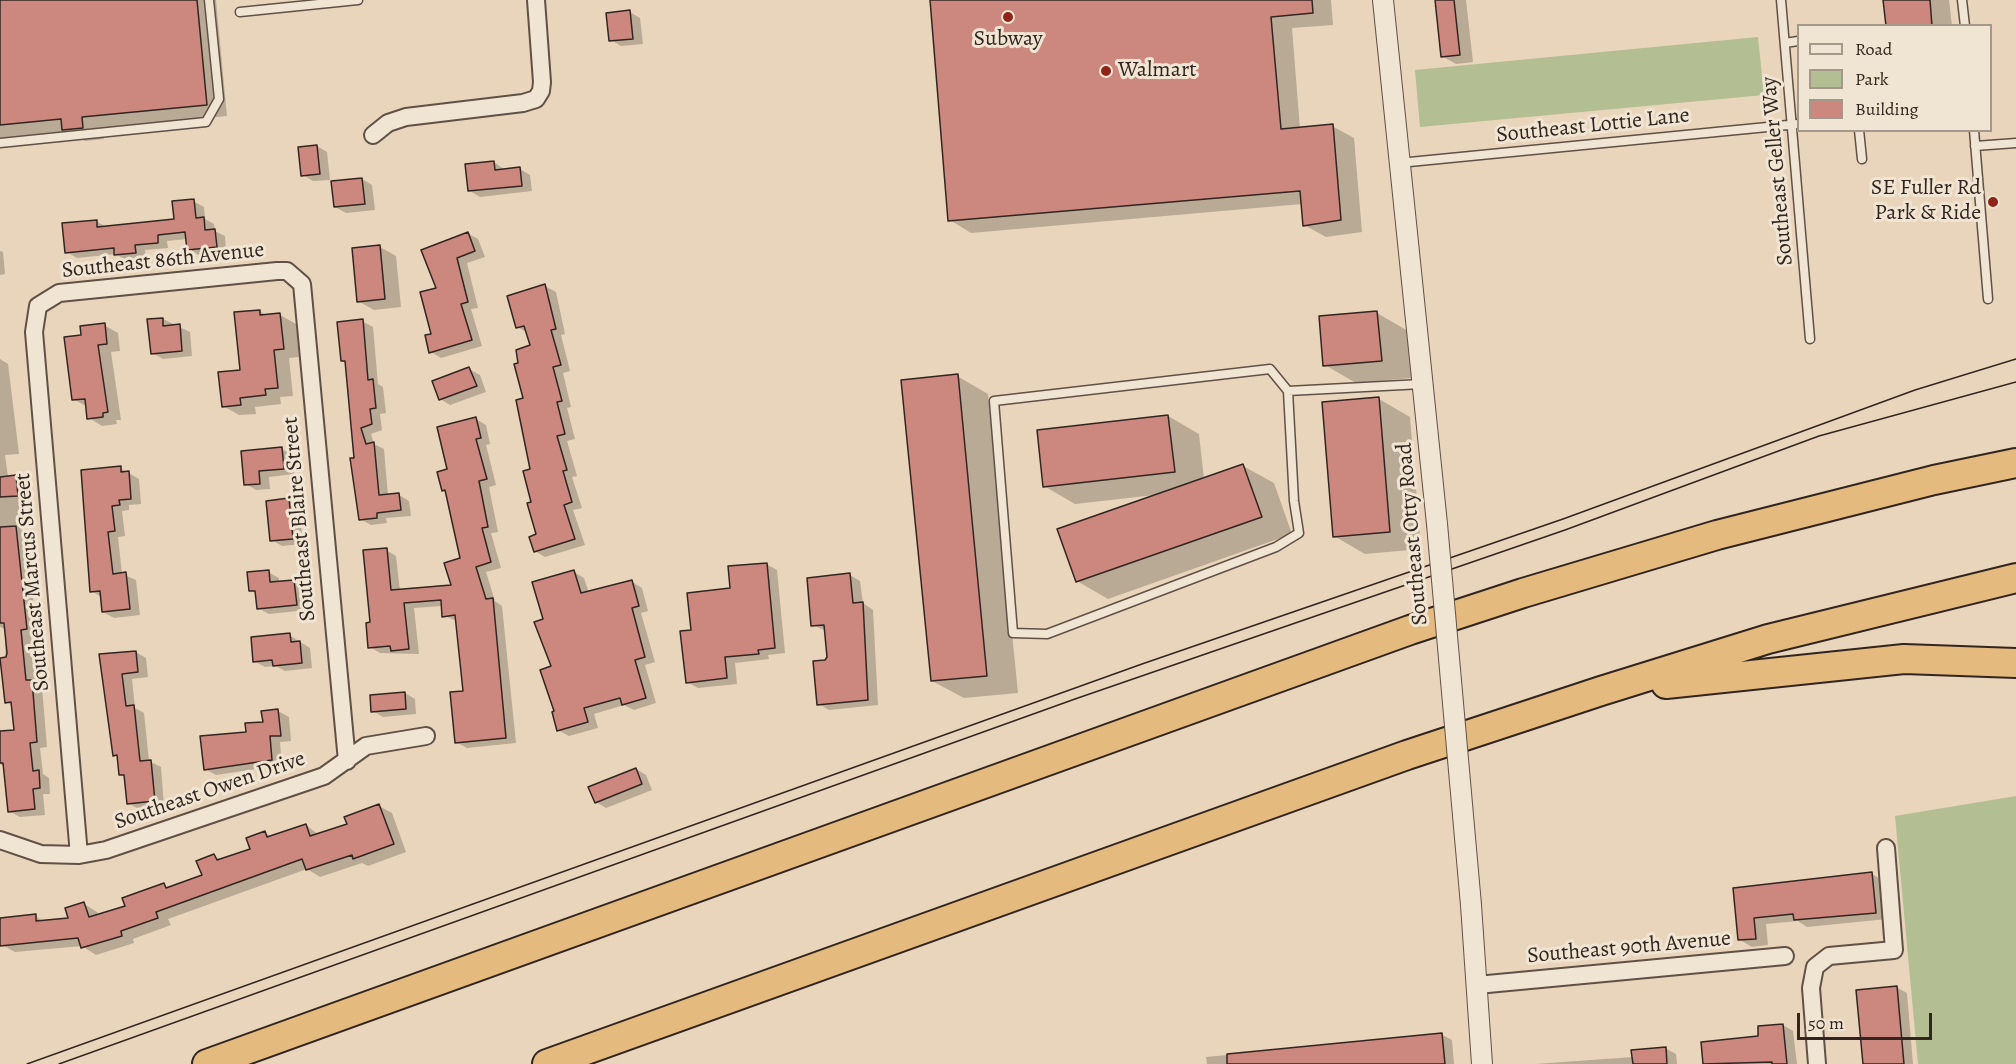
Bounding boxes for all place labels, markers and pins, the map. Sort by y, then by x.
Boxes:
marker: Subway [1001,10,1015,24]
place label: Subway [973,27,1043,53]
place label: Walmart [1118,58,1197,84]
marker: Walmart [1099,64,1113,78]
place label: SE Fuller Rd Park & Ride [1871,176,1981,228]
marker: SE Fuller Rd Park & Ride [1986,195,2000,209]

